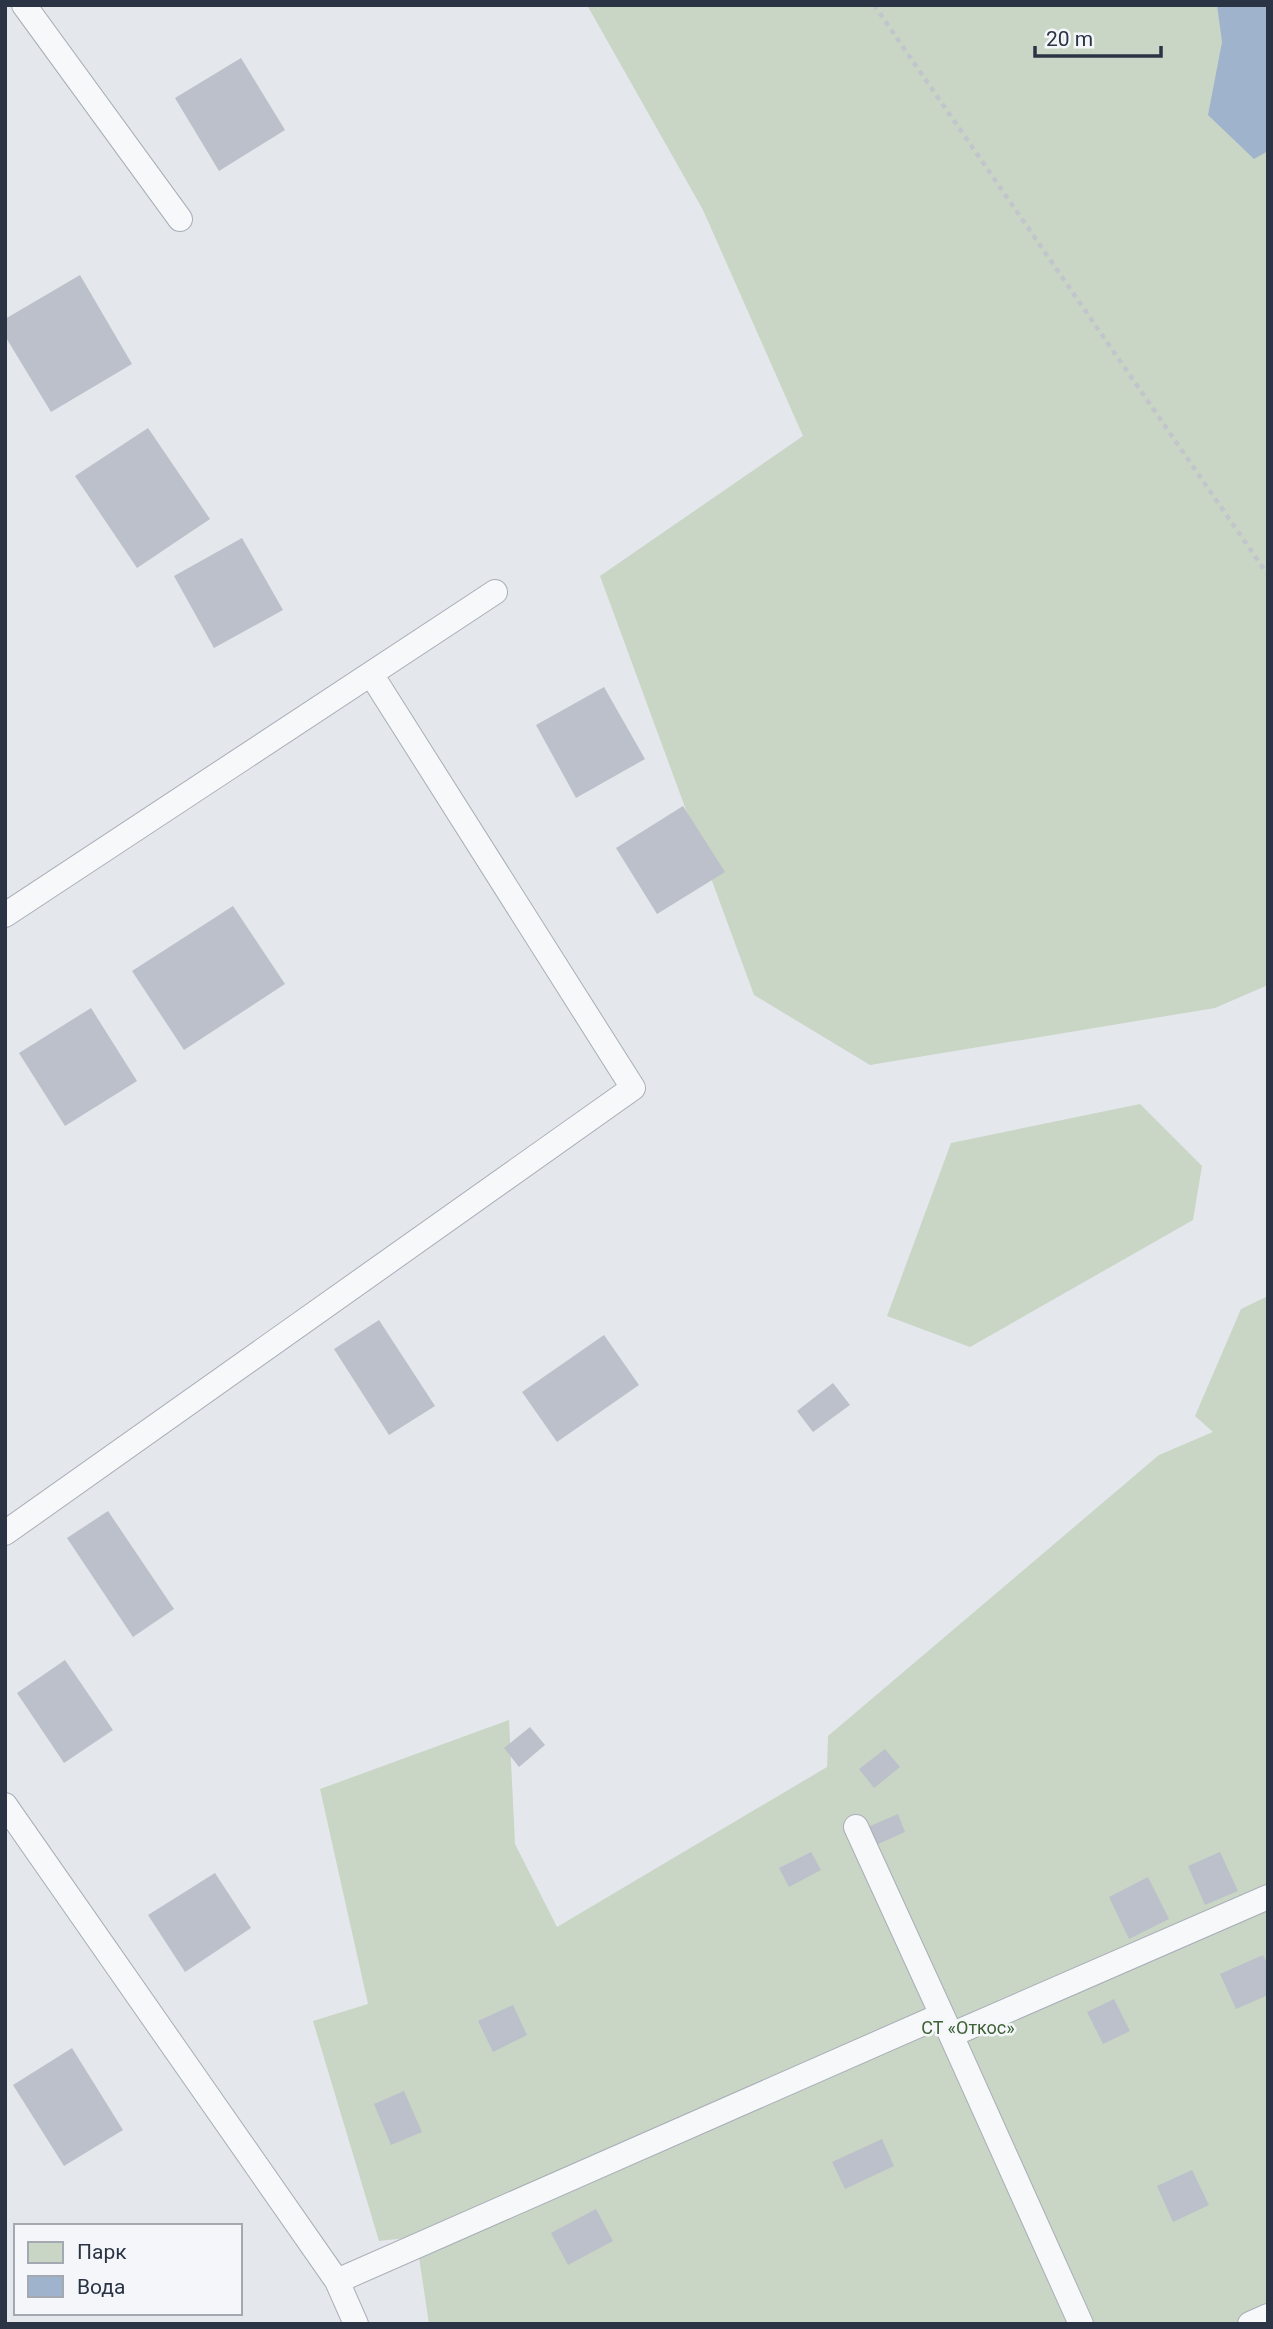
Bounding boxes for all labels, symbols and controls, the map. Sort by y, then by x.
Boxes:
scale bar [1035,14,1161,58]
text: 20 m [1046,27,1093,51]
park label: СТ «Откос» [921,2017,1015,2038]
legend [14,2224,242,2315]
text: Парк [77,2240,127,2264]
text: Вода [77,2275,125,2299]

